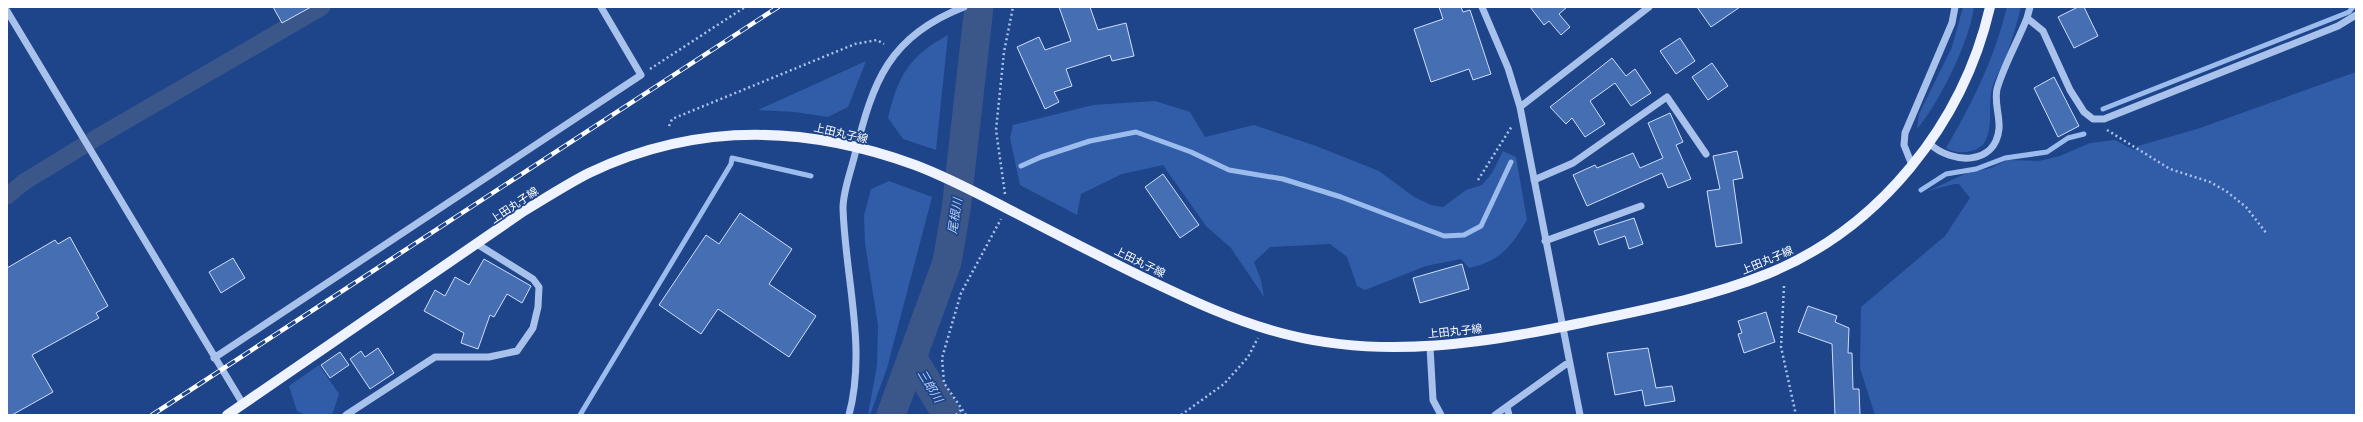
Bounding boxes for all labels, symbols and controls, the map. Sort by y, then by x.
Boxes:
street label: 上田丸子線 [813,121,869,146]
street label: 上田丸子線 [488,185,541,226]
water label: 尾根川 [945,195,965,235]
street label: 上田丸子線 [1739,244,1795,277]
street label: 上田丸子線 [1112,245,1167,280]
street label: 上田丸子線 [1427,322,1483,341]
water label: 三郎川 [915,367,946,407]

